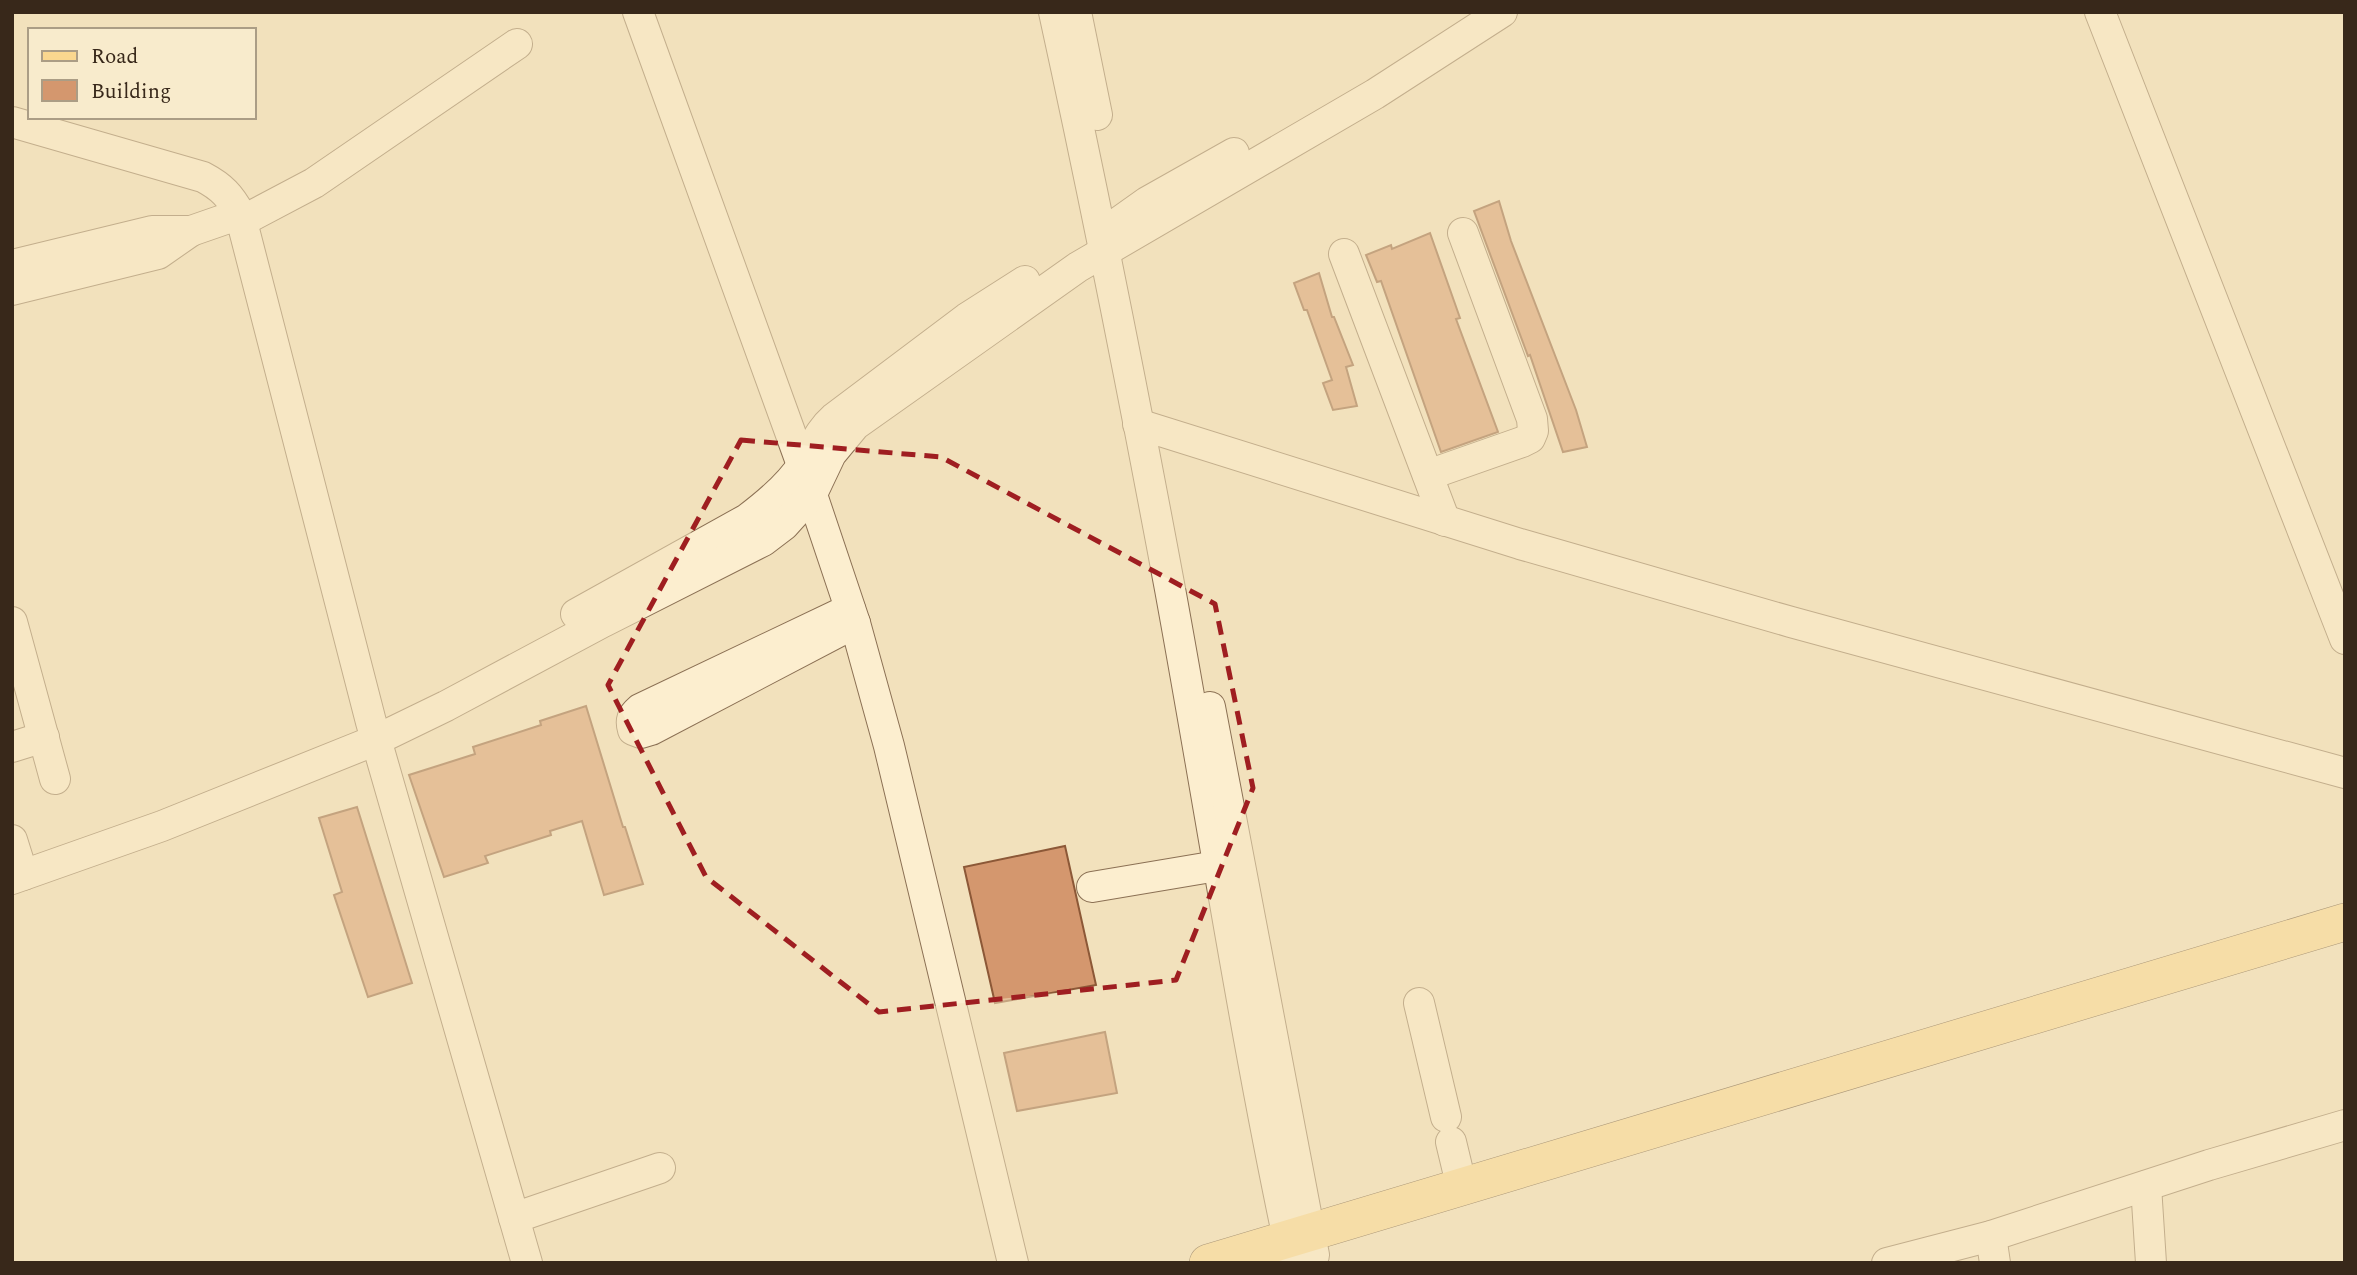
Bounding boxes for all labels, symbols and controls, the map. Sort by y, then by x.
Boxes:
legend [28,28,256,119]
text: Road [91,41,138,73]
text: Building [91,76,171,108]

